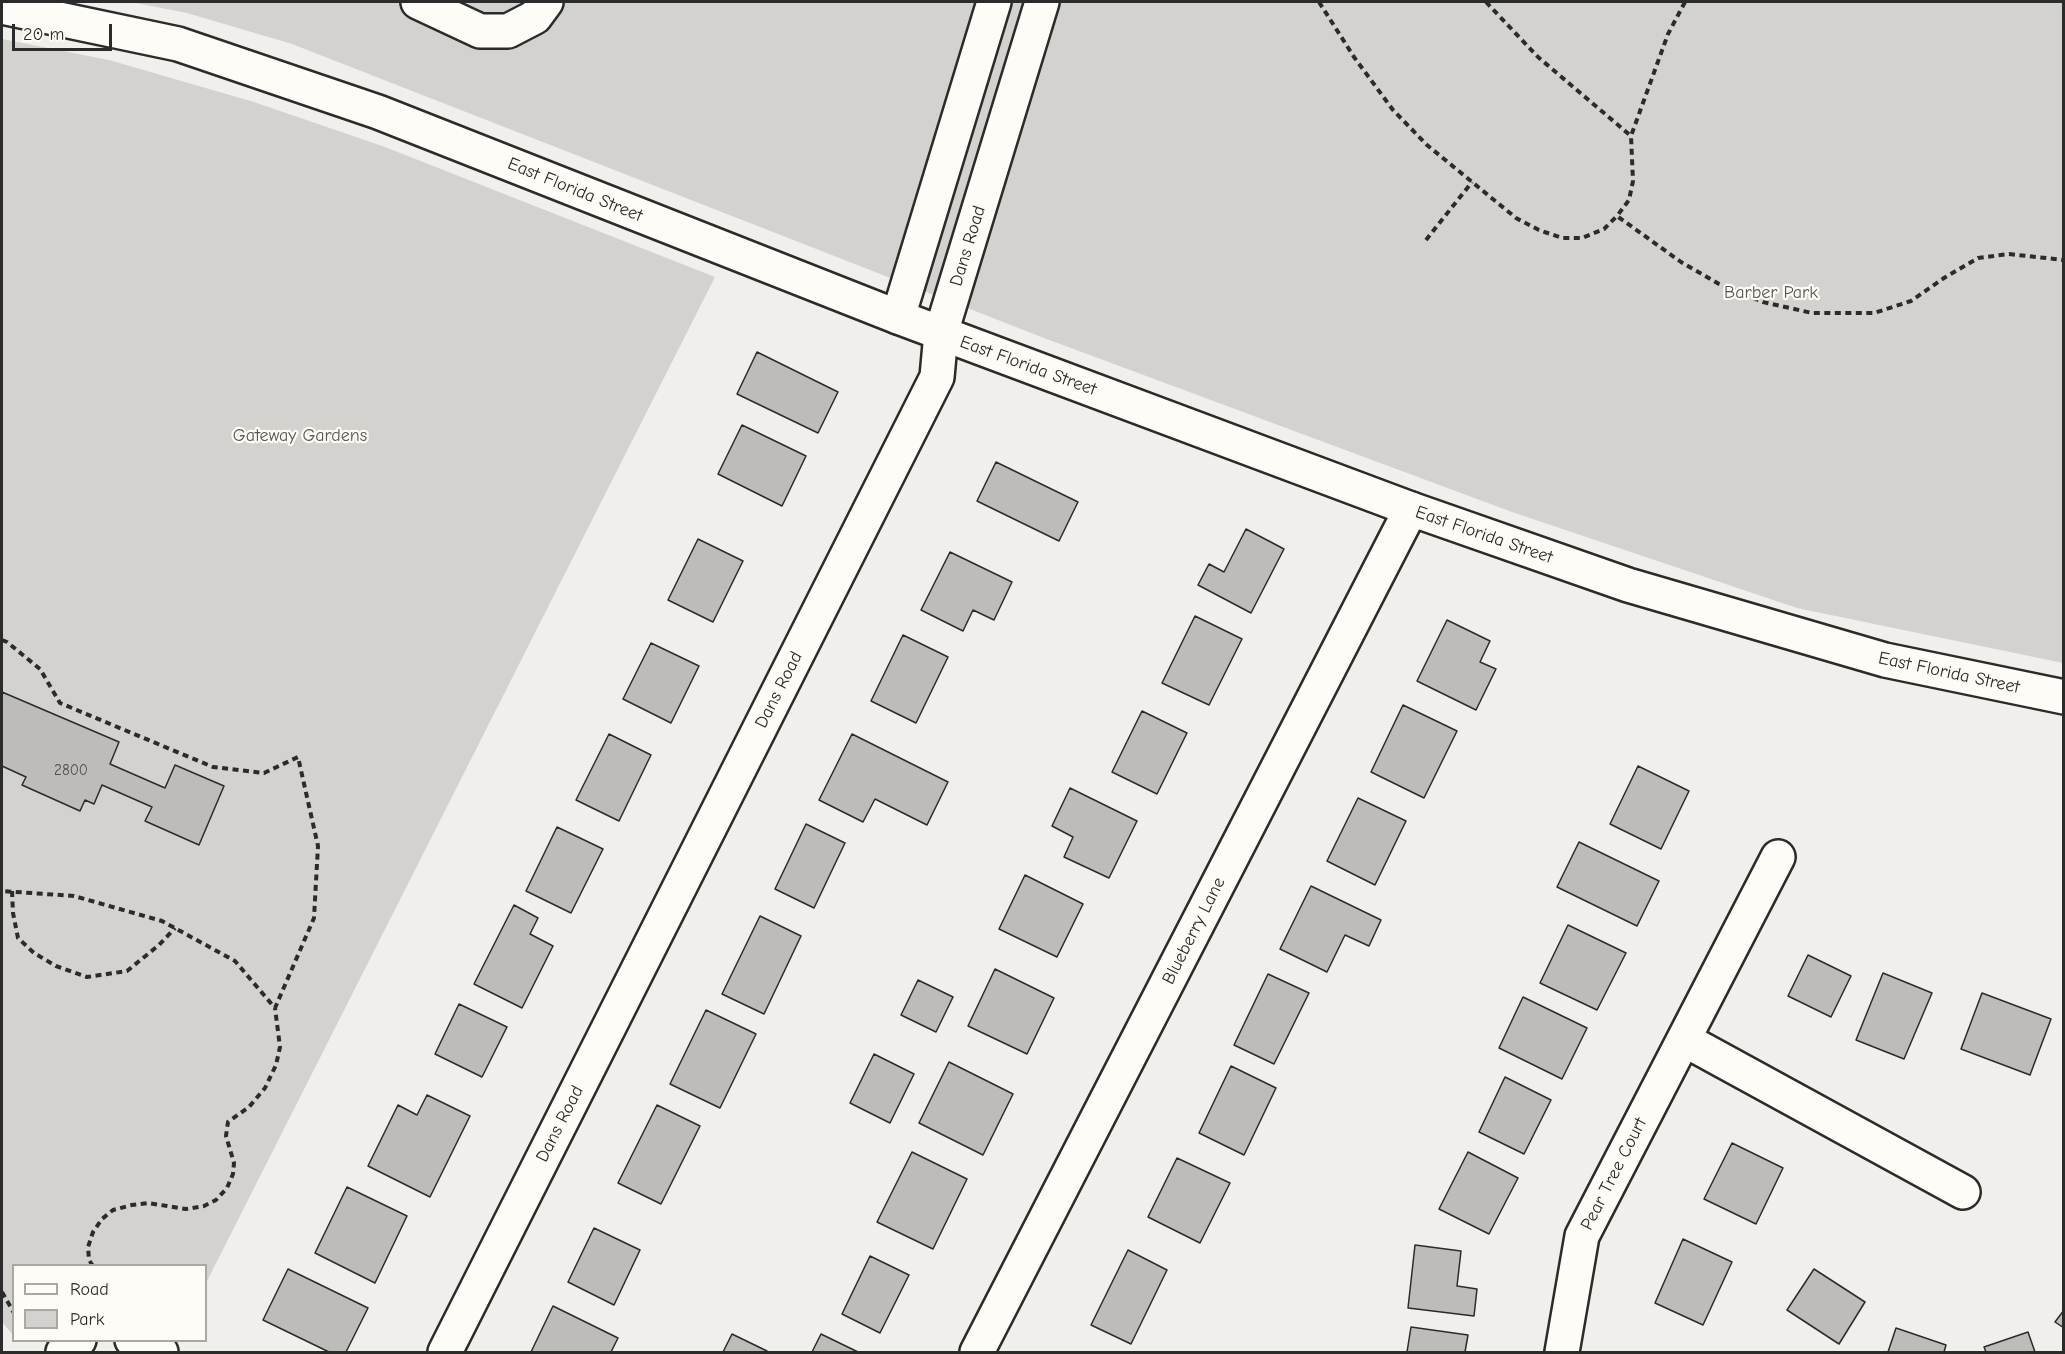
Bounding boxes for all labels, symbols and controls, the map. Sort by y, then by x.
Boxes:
scale bar [15,12,116,50]
text: 20 m [23,24,64,45]
street label: East Florida Street [504,153,646,227]
street label: Dans Road [946,203,990,289]
park label: Barber Park [1724,282,1818,304]
street label: East Florida Street [957,331,1099,401]
park label: Gateway Gardens [233,425,367,447]
street label: East Florida Street [1413,501,1555,569]
street label: East Florida Street [1876,647,2022,699]
street label: Dans Road [751,648,807,732]
house number: 2800 [54,762,88,780]
street label: Blueberry Lane [1158,874,1230,988]
street label: Dans Road [532,1082,588,1166]
street label: Pear Tree Court [1576,1114,1652,1234]
legend [12,1264,207,1342]
text: Road [70,1279,109,1300]
text: Park [70,1309,104,1330]

